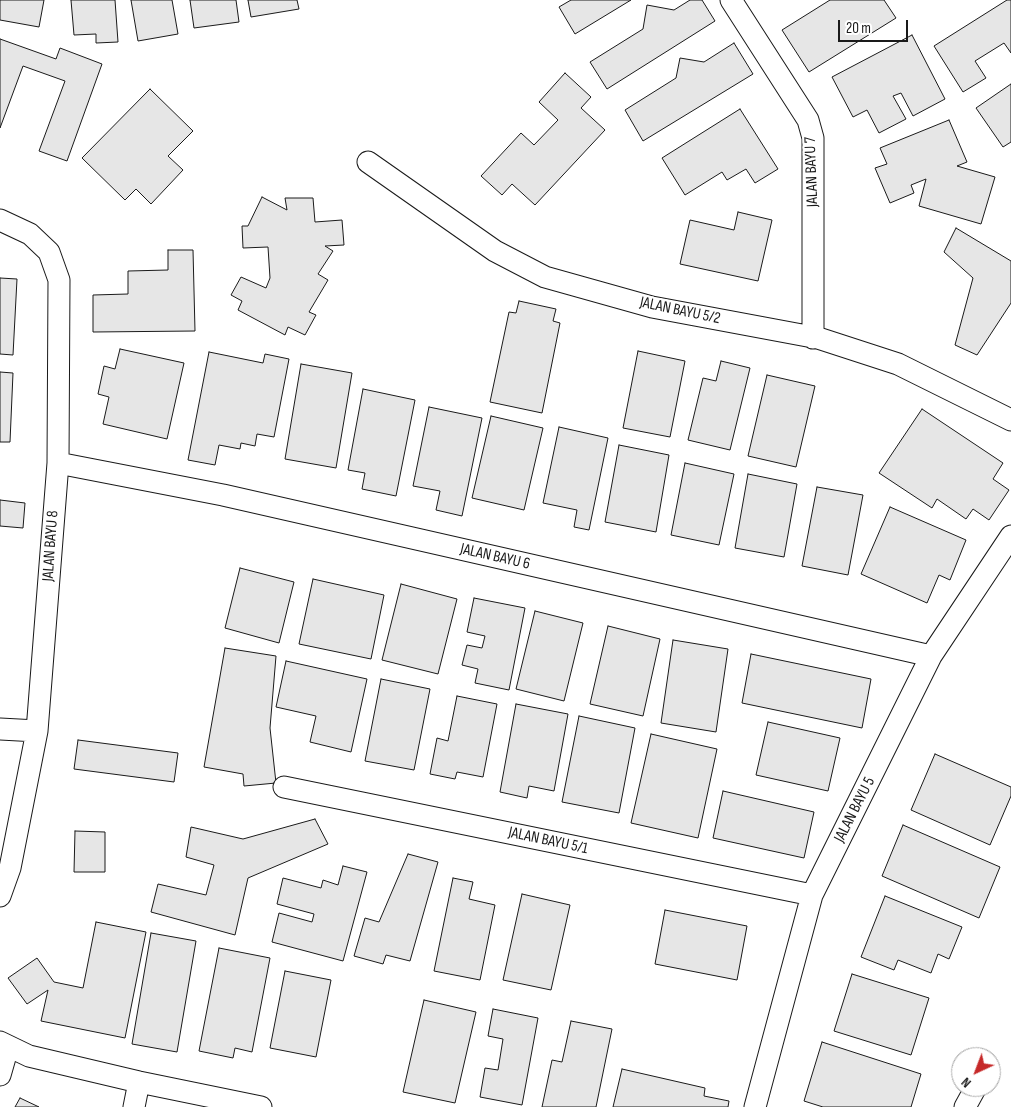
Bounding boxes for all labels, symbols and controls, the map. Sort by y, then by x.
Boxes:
scale bar [841,10,911,42]
text: 20 m [846,19,871,38]
street label: JALAN BAYU 7 [801,136,823,208]
street label: JALAN BAYU 5/2 [638,293,722,329]
street label: JALAN BAYU 8 [39,510,63,582]
street label: JALAN BAYU 6 [458,540,532,574]
street label: JALAN BAYU 5 [830,774,880,846]
street label: JALAN BAYU 5/1 [506,823,590,859]
north arrow [951,1047,1001,1097]
text: N [958,1074,975,1091]

